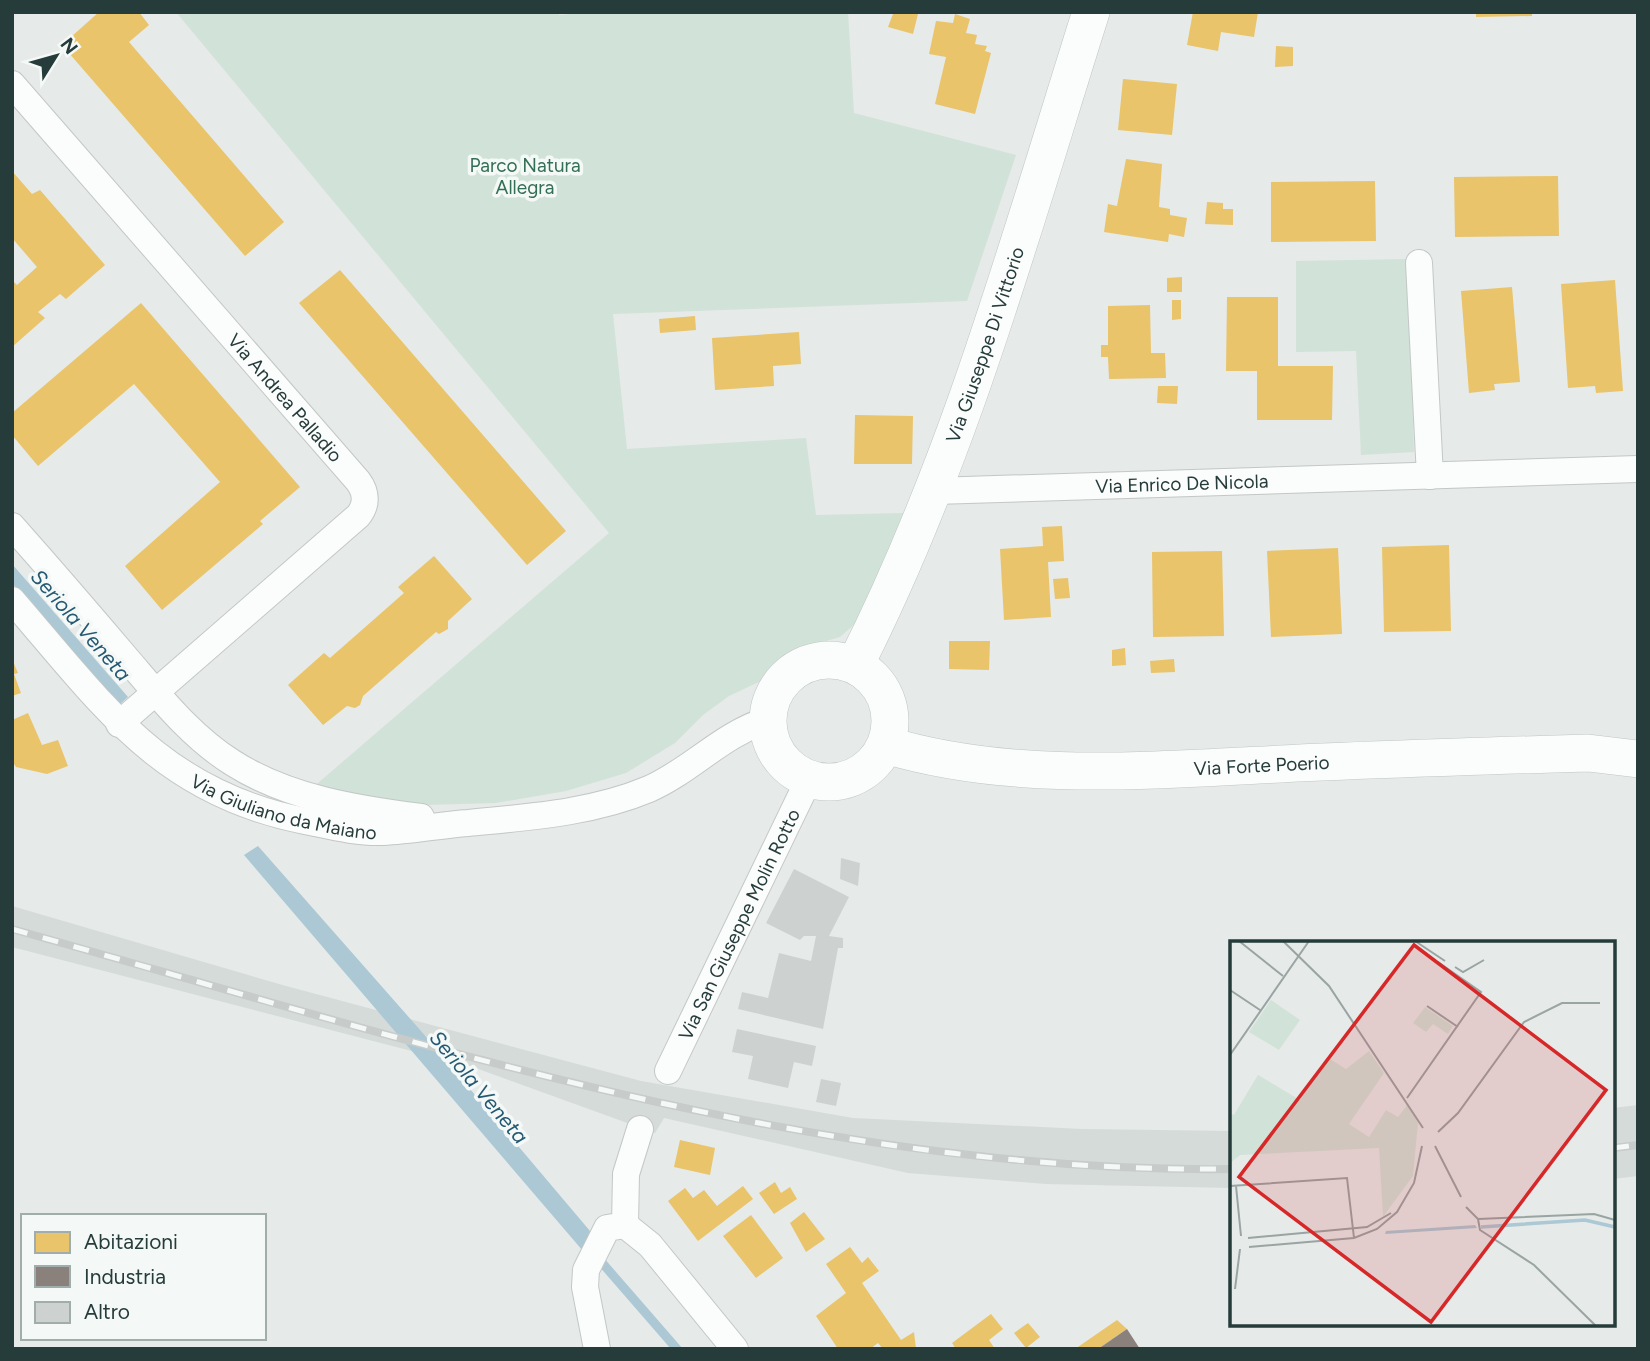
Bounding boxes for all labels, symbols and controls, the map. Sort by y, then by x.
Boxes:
north arrow [21,21,91,91]
text: N [56,33,83,59]
park label: Parco Natura Allegra [469,154,581,199]
street label: Via Giuseppe Di Vittorio [941,244,1029,446]
street label: Via Andrea Palladio [223,329,348,467]
street label: Via Enrico De Nicola [1095,469,1269,497]
water label: Seriola Veneta [26,564,136,686]
street label: Via Forte Poerio [1193,750,1330,780]
street label: Via Giuliano da Maiano [187,769,377,844]
street label: Via San Giuseppe Molin Rotto [673,805,805,1044]
inset map [1230,941,1615,1326]
water label: Seriola Veneta [425,1025,533,1149]
legend [21,1214,266,1340]
text: Abitazioni [84,1229,178,1254]
text: Industria [84,1264,166,1289]
text: Altro [84,1299,130,1324]

